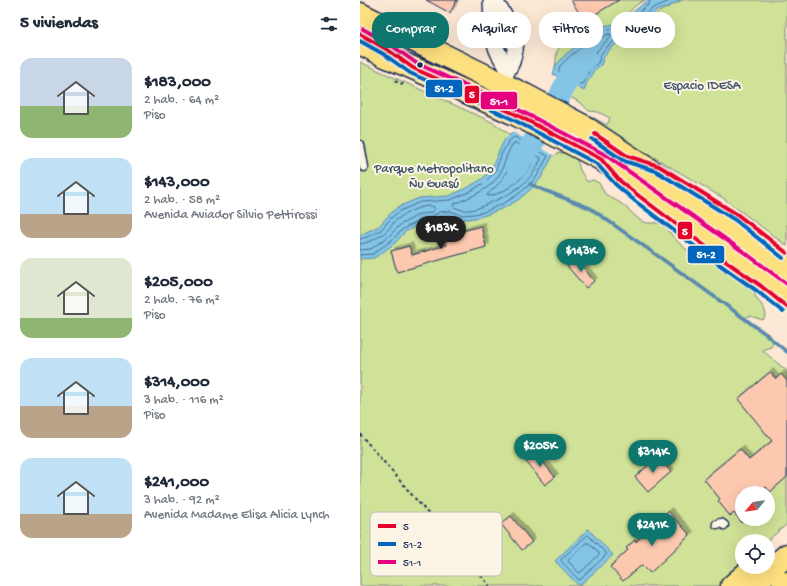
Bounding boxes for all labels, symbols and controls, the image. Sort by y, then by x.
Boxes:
chip: Comprar [372,12,449,48]
chip: Alquilar [457,12,531,48]
chip: Filtros [539,12,603,48]
chip: Nuevo [611,12,675,48]
icon: filters [318,13,340,35]
text: 5 viviendas [20,14,98,34]
unlabelled marker [415,60,425,70]
text: $183,000 [144,73,211,93]
icon: home [52,74,100,122]
line badge: 51-2 [425,79,463,98]
park label: Espacio IDESA [664,79,742,94]
text: 51-2 [434,84,454,96]
line badge: 5 [464,85,480,104]
text: 5 [469,90,475,102]
line badge: 51-1 [480,91,518,110]
text: 2 hab. · 64 m² [144,93,219,108]
text: 51-1 [490,97,508,109]
text: Piso [144,108,166,123]
park label: Parque Metropolitano Ñu Guasú [373,162,494,192]
text: $143,000 [144,173,210,193]
icon: home [52,174,100,222]
text: 2 hab. · 58 m² [144,193,220,208]
text: Avenida Aviador Silvio Pettirossi [144,208,318,223]
pin: $183K [413,216,469,250]
text: $183K [425,221,457,236]
line badge: 5 [677,221,693,240]
text: 5 [682,227,688,239]
pin: $143K [553,239,609,273]
text: $143K [565,244,597,259]
line badge: 51-2 [687,245,725,264]
text: 51-2 [696,250,716,262]
text: $205,000 [144,273,213,293]
icon: home [52,274,100,322]
text: 2 hab. · 76 m² [144,293,220,308]
text: Piso [144,308,166,323]
text: $314,000 [144,373,210,393]
icon: home [52,374,100,422]
text: 3 hab. · 116 m² [144,393,224,408]
text: Piso [144,408,166,423]
pin: $205K [512,434,568,468]
text: $205K [523,439,557,454]
pin: $314K [625,440,681,474]
text: $314K [637,445,669,460]
text: $241,000 [144,473,209,493]
icon: home [52,474,100,522]
north arrow [735,486,775,526]
map controls [735,486,775,574]
text: 3 hab. · 92 m² [144,493,220,508]
text: Avenida Madame Elisa Alicia Lynch [144,508,330,523]
legend [370,512,502,576]
pin: $241K [624,513,680,547]
text: $241K [637,518,667,533]
text: 5 [403,522,409,534]
button: locate [735,534,775,574]
text: 51-2 [403,540,423,552]
text: 51-1 [403,558,421,570]

